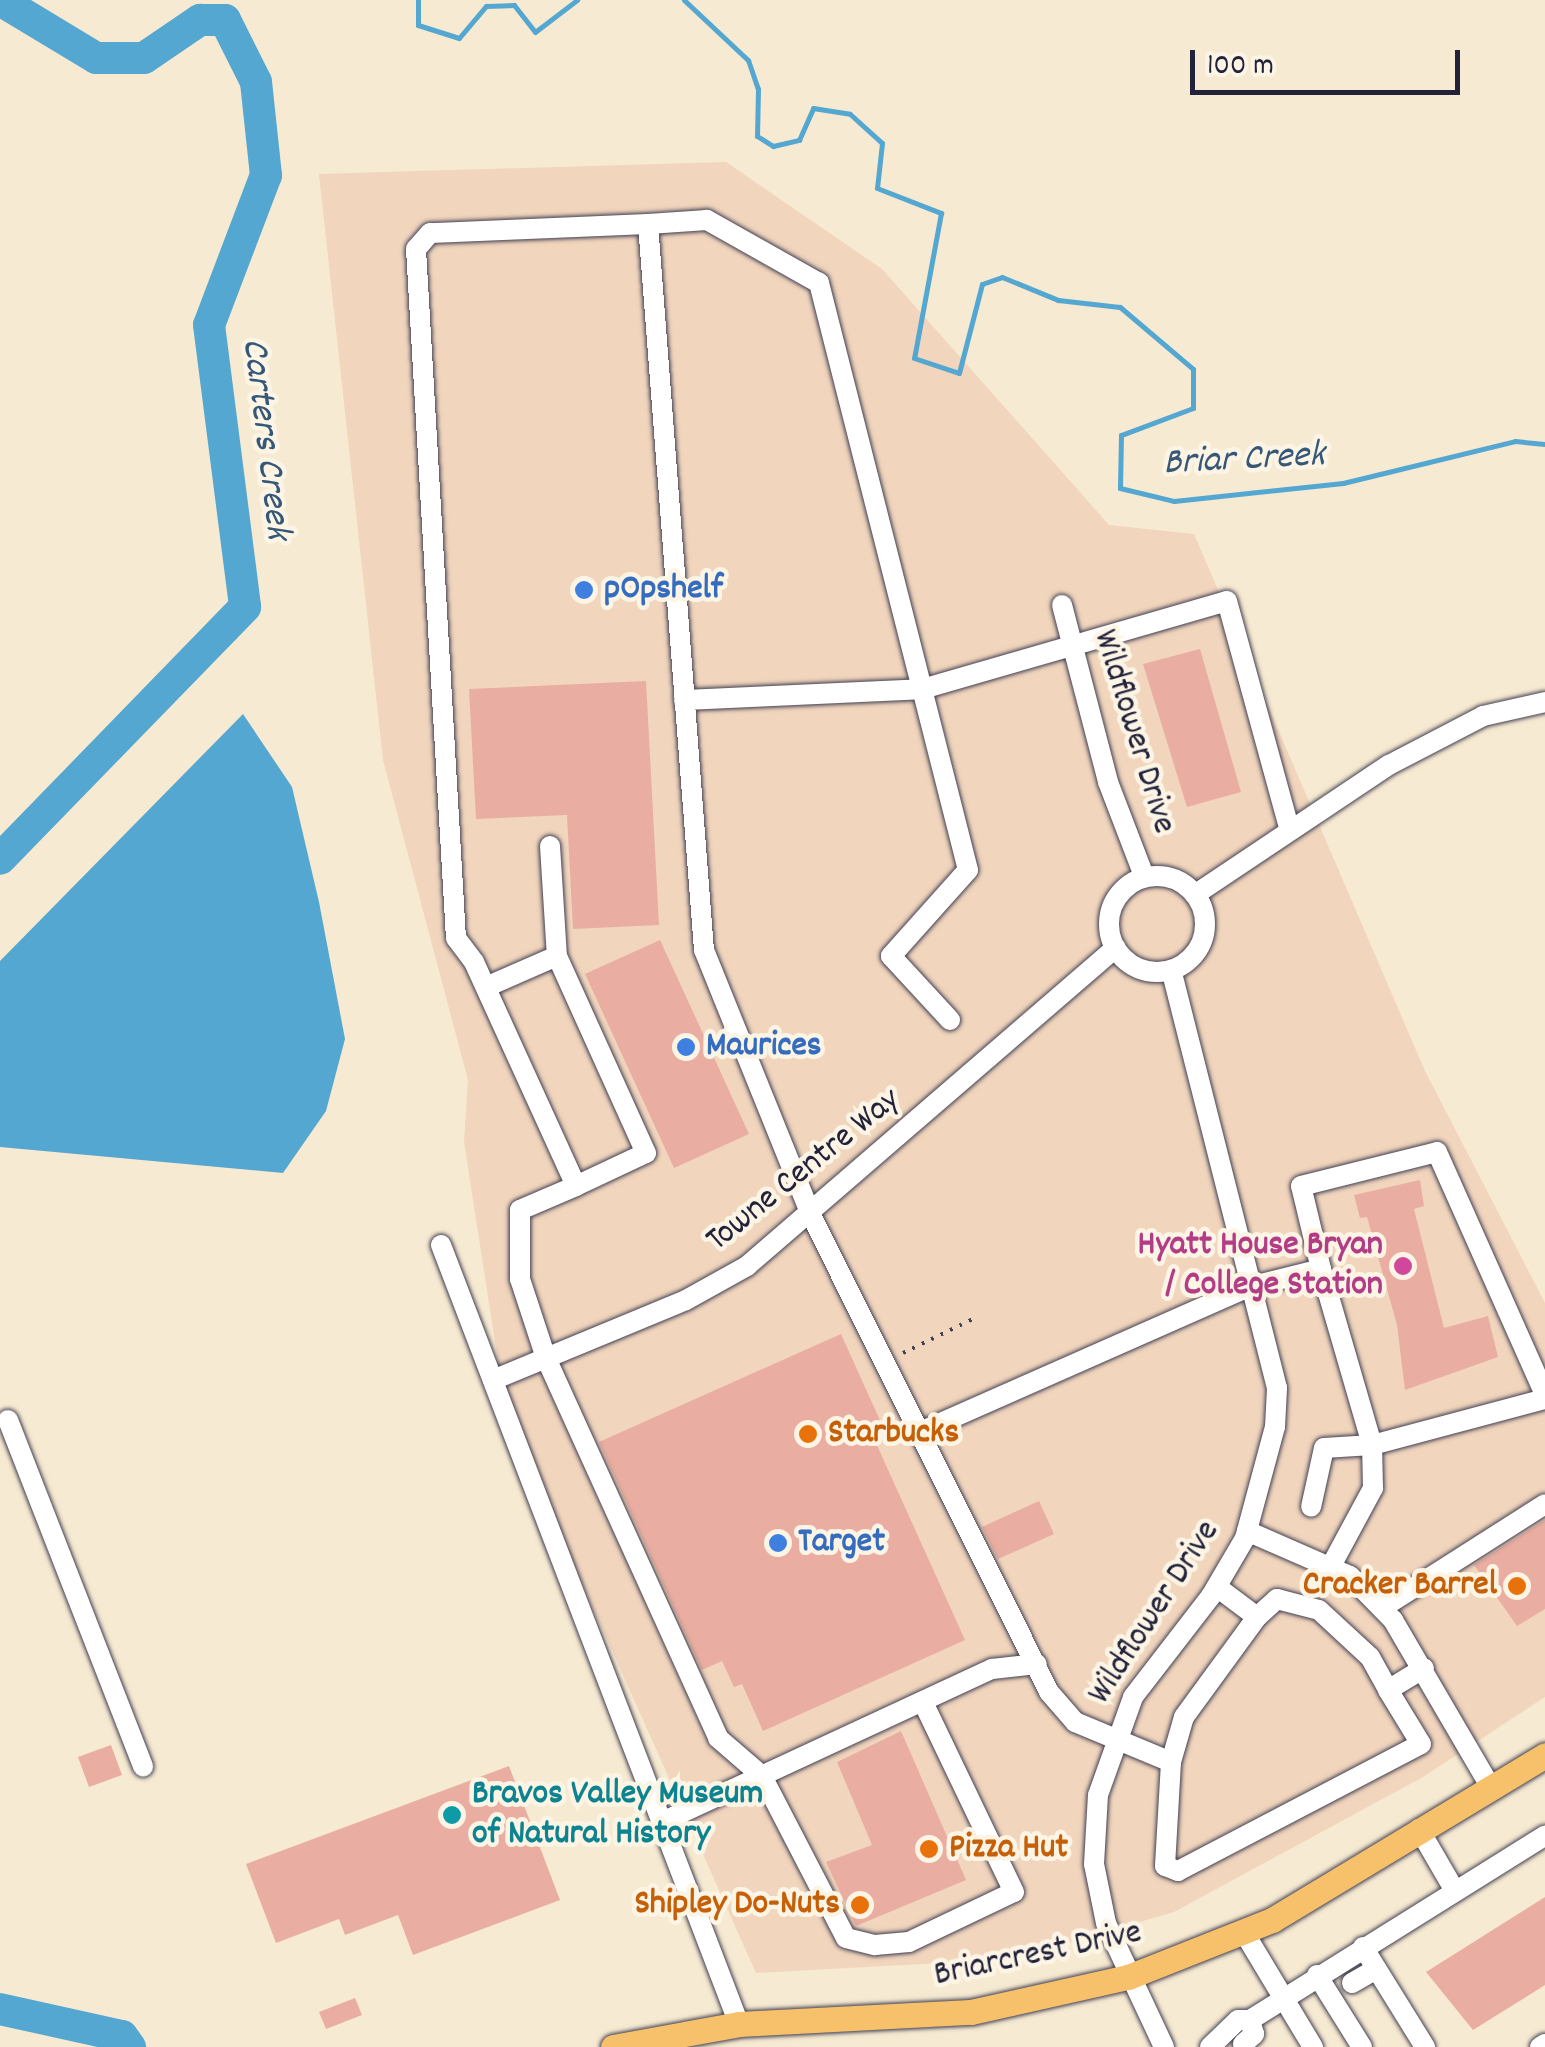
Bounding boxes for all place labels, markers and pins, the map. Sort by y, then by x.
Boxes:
place label: pOpshelf [604,569,723,611]
marker: pOpshelf [573,579,595,601]
place label: Maurices [706,1026,822,1068]
marker: Maurices [675,1036,697,1058]
place label: Hyatt House Bryan / College Station [1138,1225,1383,1307]
marker: Hyatt House Bryan / College Station [1392,1255,1414,1277]
place label: Starbucks [828,1413,959,1455]
marker: Starbucks [797,1423,819,1445]
place label: Target [798,1522,885,1564]
marker: Target [767,1532,789,1554]
place label: Cracker Barrel [1303,1565,1497,1607]
marker: Cracker Barrel [1506,1575,1528,1597]
place label: Bravos Valley Museum of Natural History [472,1774,763,1856]
marker: Bravos Valley Museum of Natural History [441,1804,463,1826]
place label: Pizza Hut [949,1828,1068,1870]
marker: Pizza Hut [918,1838,940,1860]
place label: Shipley Do-Nuts [634,1884,840,1926]
marker: Shipley Do-Nuts [849,1894,871,1916]

